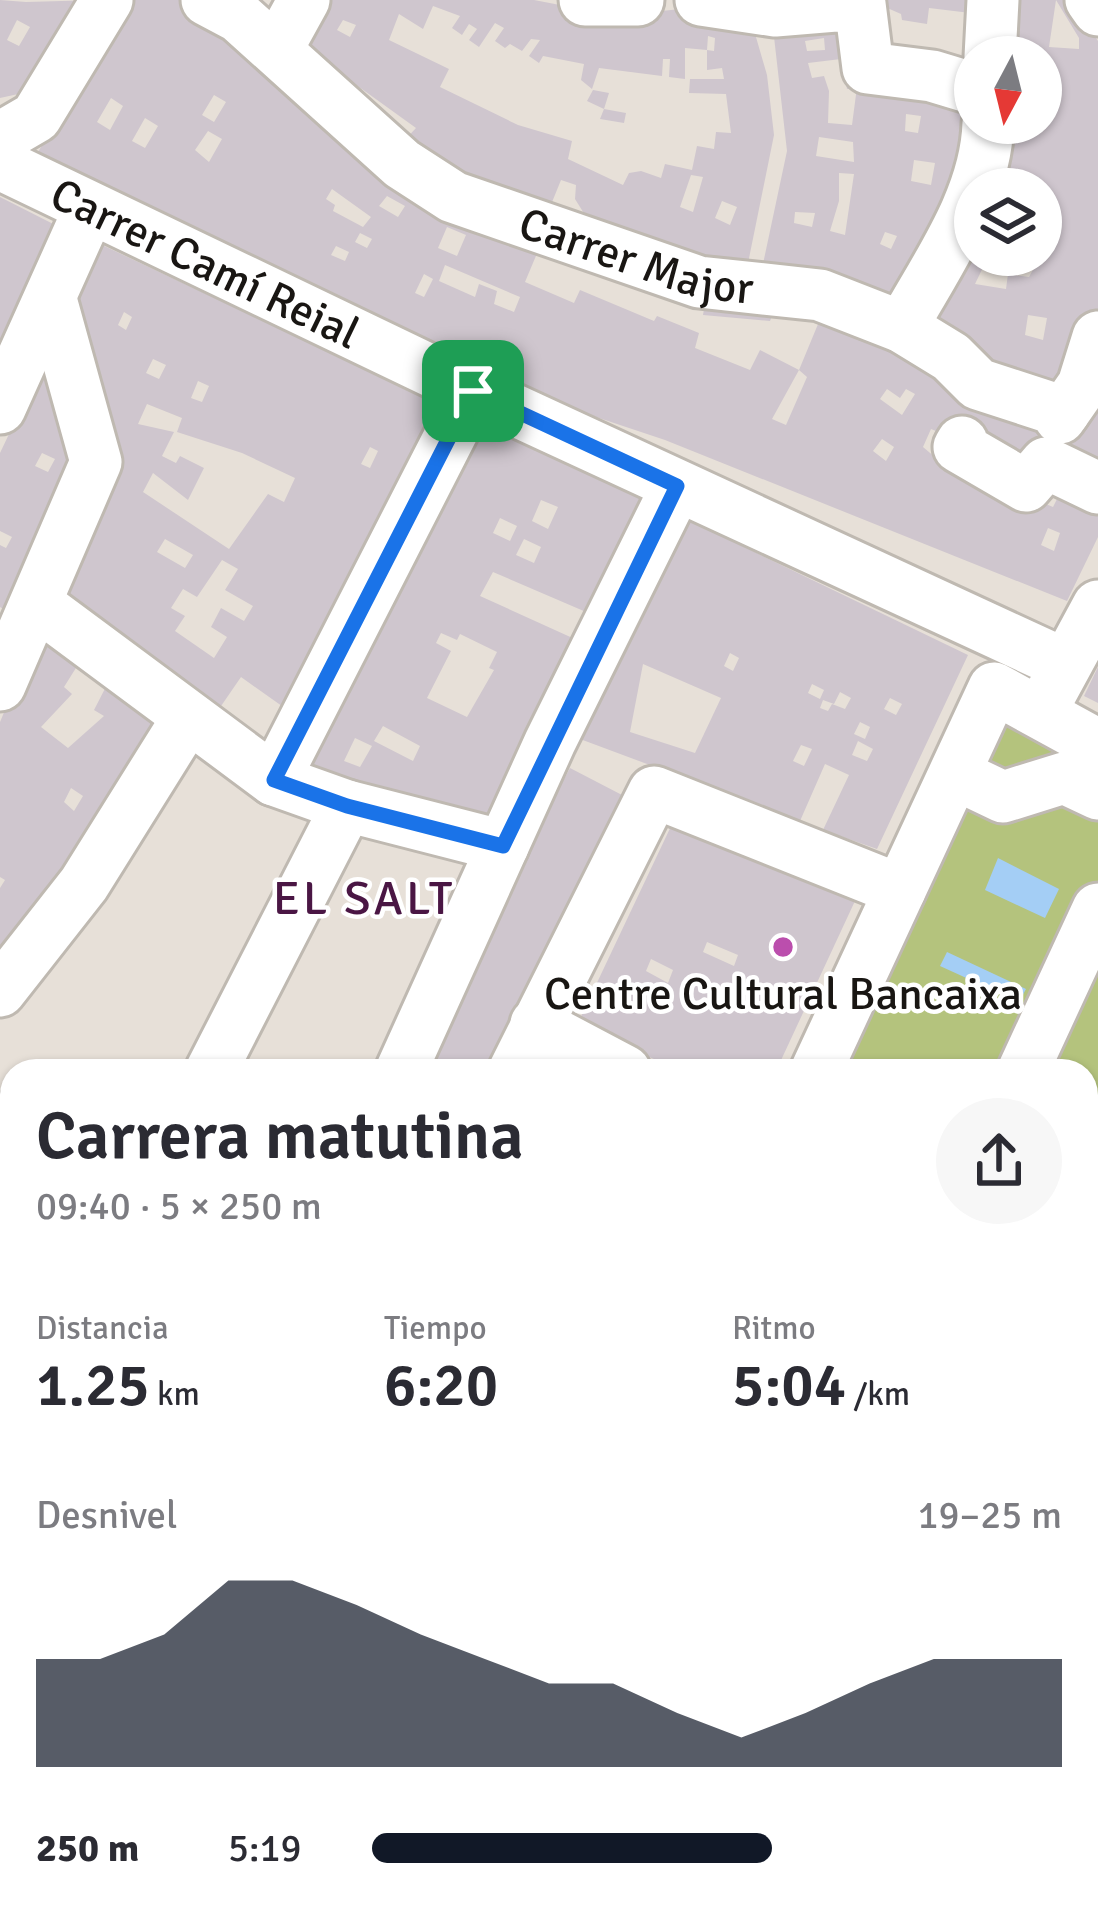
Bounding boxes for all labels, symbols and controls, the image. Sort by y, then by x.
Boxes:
north arrow [954,36,1062,144]
map controls [954,36,1062,276]
street label: Carrer Camí Reial [42,167,368,361]
button: layers [954,168,1062,276]
street label: Carrer Major [512,196,757,317]
pin [422,340,524,442]
icon: arrive [440,358,506,424]
district label: EL SALT [273,869,455,928]
marker: Centre Cultural Bancaixa [770,934,796,960]
place label: Centre Cultural Bancaixa [544,967,1022,1022]
text: Carrera matutina [36,1096,524,1177]
button: share [936,1098,1062,1224]
text: 09:40 · 5 × 250 m [36,1182,322,1230]
text: Distancia [36,1308,169,1349]
text: Tiempo [384,1308,487,1349]
text: Ritmo [732,1308,816,1349]
text: 1.25 [36,1349,150,1423]
text: 6:20 [384,1349,498,1423]
text: 5:04 [732,1349,846,1423]
text: km [150,1374,200,1415]
text: /km [846,1374,910,1415]
text: Desnivel [36,1491,178,1539]
text: 19–25 m [917,1491,1062,1539]
text: 250 m [36,1824,139,1872]
text: 5:19 [228,1824,302,1872]

